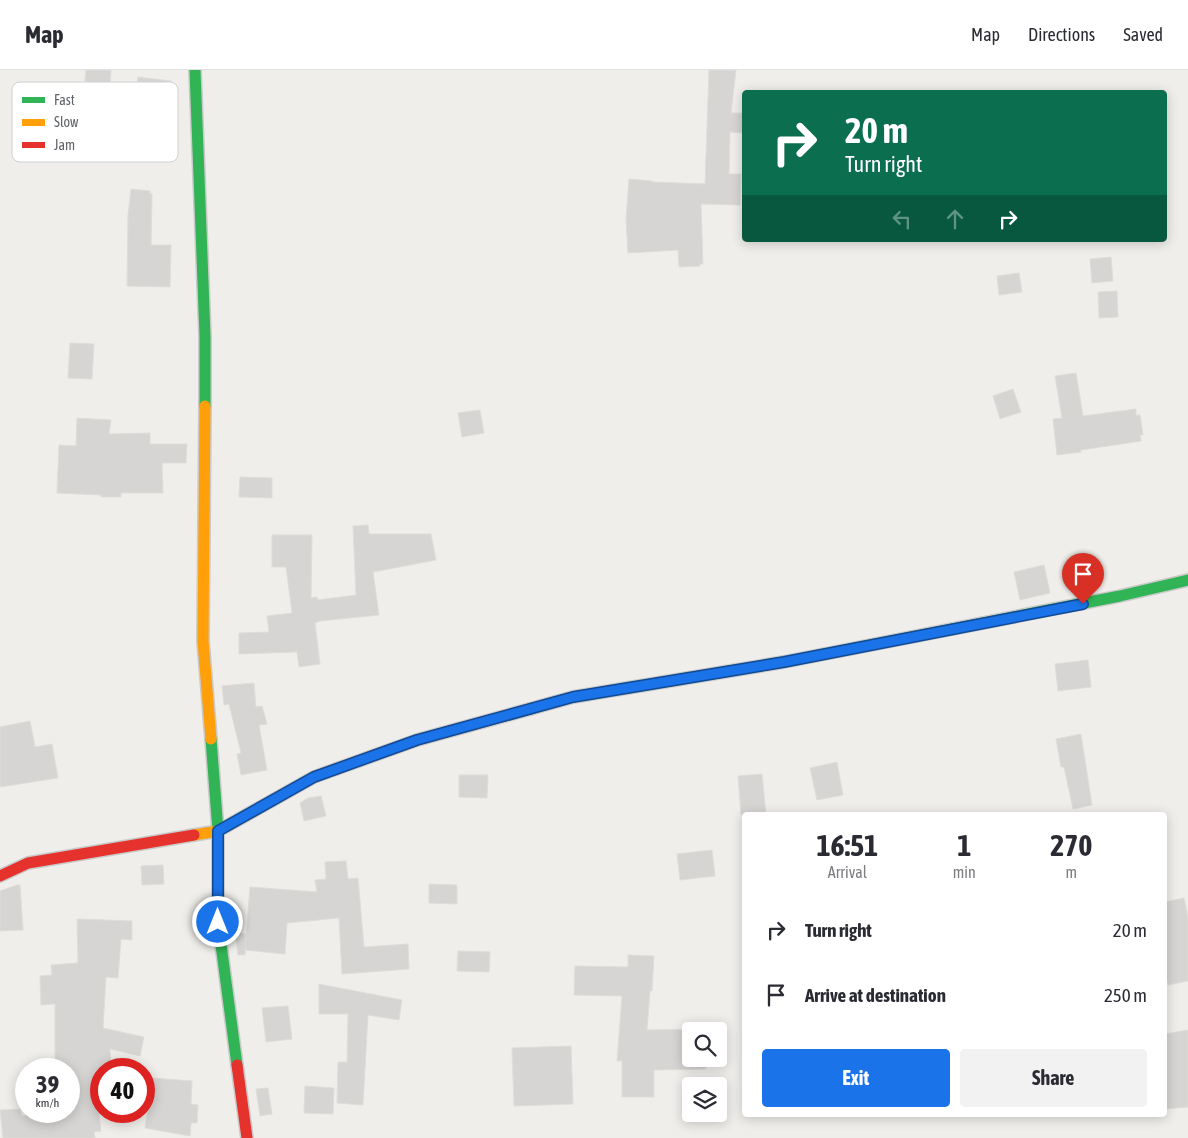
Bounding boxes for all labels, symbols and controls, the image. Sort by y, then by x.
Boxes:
text: Map [25,21,64,48]
text: Map [971,24,1000,45]
text: Directions [1028,24,1095,45]
text: Saved [1123,24,1163,45]
legend [12,82,178,162]
text: Fast [54,92,75,108]
icon: right [762,110,827,175]
text: 20 m [845,110,908,150]
text: Slow [54,114,79,130]
text: Jam [54,137,75,153]
text: Turn right [845,151,922,177]
icon: left [888,205,916,233]
icon: ahead [941,205,969,233]
icon: right [994,205,1022,233]
pin [1062,553,1104,604]
icon: arrive [1069,560,1097,588]
text: 16:51 [816,828,878,862]
text: 1 [957,828,971,862]
text: 270 [1050,828,1092,862]
text: Arrival [828,863,867,881]
text: min [953,863,976,881]
text: m [1066,863,1077,881]
position arrow [191,895,243,947]
icon: right [762,916,790,944]
text: Turn right [805,919,872,941]
text: 20 m [1113,919,1147,941]
icon: arrive [762,981,790,1009]
text: Arrive at destination [805,984,946,1006]
text: 250 m [1104,984,1147,1006]
map controls [682,1022,727,1122]
button: search [682,1022,727,1067]
button: Exit [762,1049,950,1107]
button: Share [960,1049,1147,1107]
speed limit sign: 40 [90,1058,155,1123]
text: 39 [36,1070,59,1098]
button: layers [682,1077,727,1122]
text: km/h [36,1096,59,1110]

